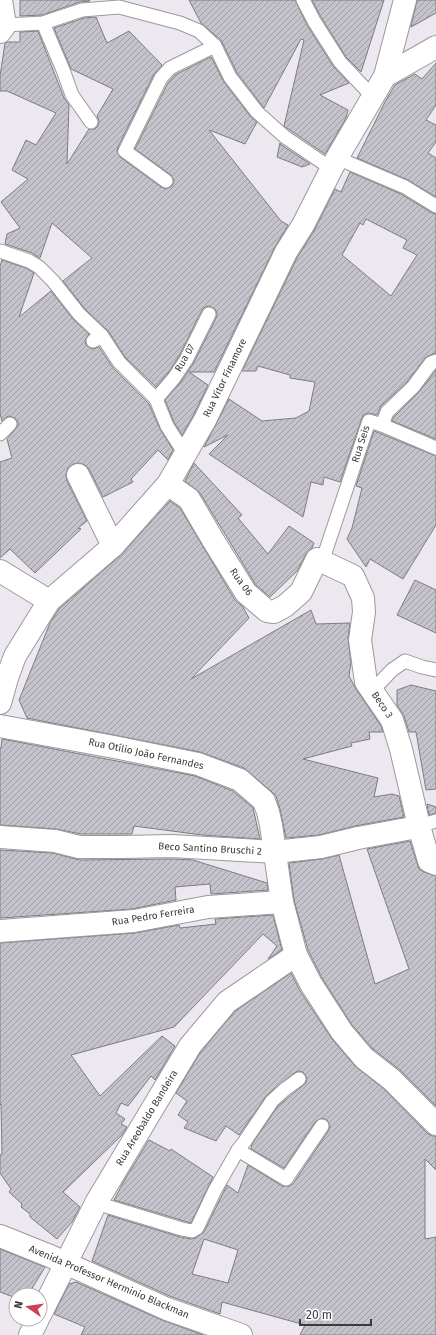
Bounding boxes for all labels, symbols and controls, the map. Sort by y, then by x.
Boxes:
street label: Rua Vitor Finamore [201,337,249,419]
street label: Rua 07 [172,342,198,374]
street label: Rua Seis [349,424,373,464]
street label: Rua 06 [227,566,255,598]
street label: Beco 3 [369,689,395,721]
street label: Rua Otílio João Fernandes [87,735,205,772]
street label: Beco Santino Bruschi 2 [158,840,262,858]
street label: Rua Pedro Ferreira [111,904,195,928]
street label: Rua Areobaldo Bandeira [114,1068,180,1168]
street label: Avenida Professor Herminio Blackman [27,1243,191,1321]
north arrow [8,1287,48,1327]
text: N [12,1300,26,1310]
scale bar [300,1301,371,1327]
text: 20 m [306,1308,332,1322]

